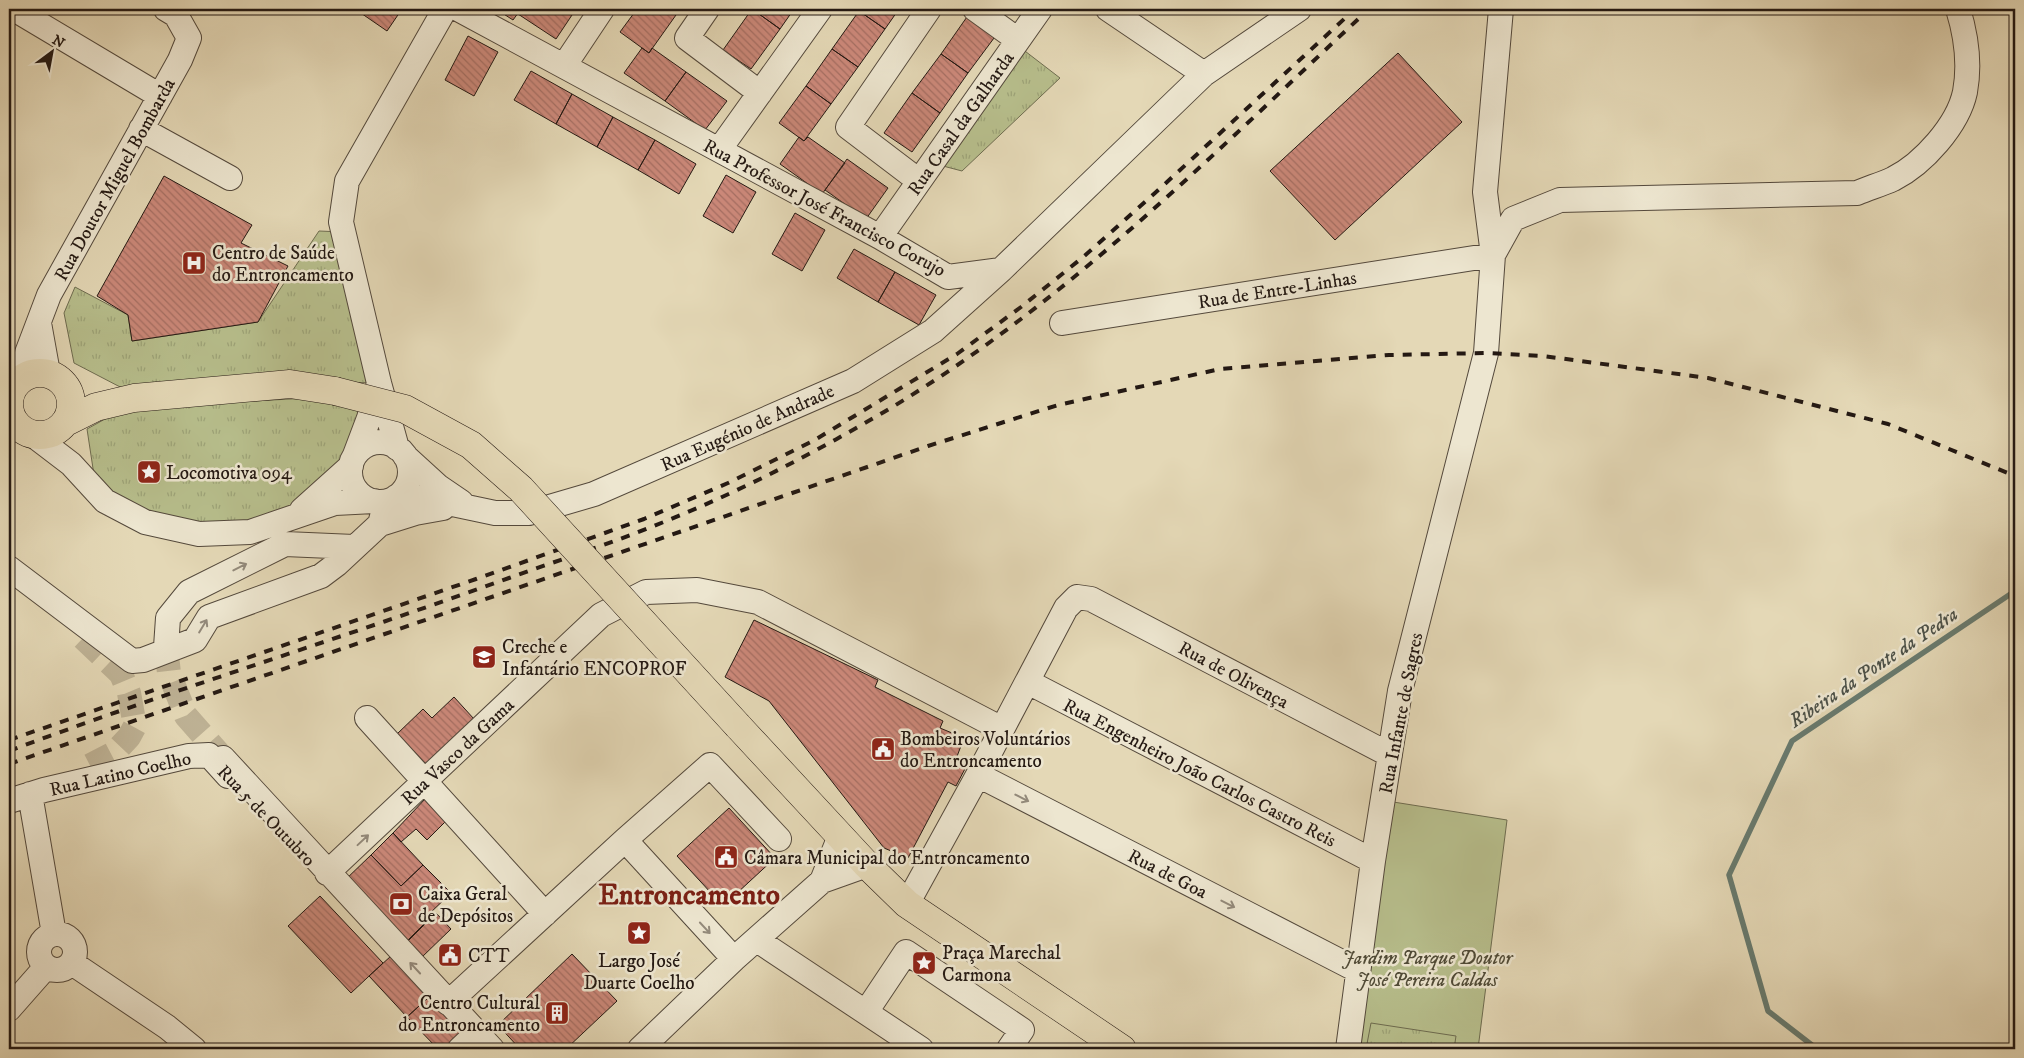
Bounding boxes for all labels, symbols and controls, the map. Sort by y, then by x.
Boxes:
north arrow [28,28,78,78]
text: N [49,31,68,53]
street label: Rua Casal da Galharda [903,48,1019,200]
street label: Rua Doutor Miguel Bombarda [50,74,181,285]
street label: Rua Professor José Francisco Corujo [699,134,949,282]
place label: Centro de Saúde do Entroncamento [212,242,354,287]
hospital icon: Centro de Saúde do Entroncamento [181,250,207,276]
street label: Rua de Entre-Linhas [1196,267,1358,314]
street label: Rua Eugénio de Andrade [657,380,838,477]
place icon: Locomotiva 094 [136,459,162,485]
place label: Locomotiva 094 [166,462,293,485]
one-way arrow [232,562,247,572]
water label: Ribeira da Ponte da Pedra [1784,602,1963,735]
one-way arrow [199,620,209,634]
street label: Rua Infante de Sagres [1375,631,1428,796]
place label: Creche e Infantário ENCOPROF [502,636,687,681]
street label: Rua de Olivença [1174,637,1292,714]
school or university icon: Creche e Infantário ENCOPROF [471,644,497,670]
street label: Rua Vasco da Gama [397,694,519,810]
street label: Rua Engenheiro João Carlos Castro Reis [1059,694,1340,852]
place label: Bombeiros Voluntários do Entroncamento [900,728,1070,773]
public building icon: Bombeiros Voluntários do Entroncamento [870,736,896,762]
street label: Rua Latino Coelho [47,747,193,802]
street label: Rua 5 de Outubro [212,761,320,871]
one-way arrow [1014,794,1029,803]
one-way arrow [356,834,369,846]
public building icon: Câmara Municipal do Entroncamento [713,844,739,870]
street label: Rua de Goa [1124,845,1211,904]
place label: Câmara Municipal do Entroncamento [744,847,1030,870]
district label: Entroncamento [598,878,780,914]
place label: Caixa Geral de Depósitos [418,883,513,928]
bank icon: Caixa Geral de Depósitos [388,891,414,917]
one-way arrow [1221,899,1236,909]
place icon: Largo José Duarte Coelho [626,920,652,946]
one-way arrow [699,921,711,934]
public building icon: CTT [437,942,463,968]
place label: Praça Marechal Carmona [942,942,1061,987]
place label: CTT [468,945,510,968]
park label: Jardim Parque Doutor José Pereira Caldas [1342,947,1515,992]
place label: Largo José Duarte Coelho [583,950,695,995]
place icon: Praça Marechal Carmona [911,950,937,976]
one-way arrow [409,961,421,974]
place label: Centro Cultural do Entroncamento [398,992,540,1037]
building icon: Centro Cultural do Entroncamento [544,1000,570,1026]

